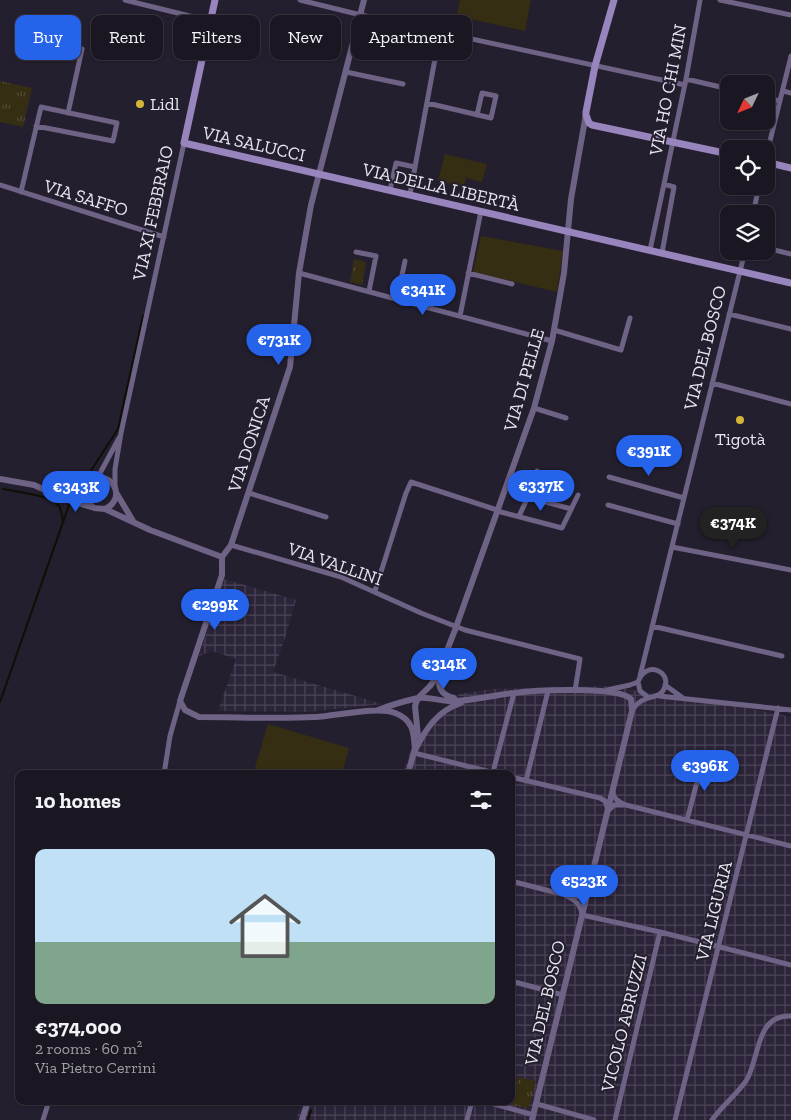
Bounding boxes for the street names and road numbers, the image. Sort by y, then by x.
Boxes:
street label: VIA HO CHI MIN [644,22,692,158]
street label: VIA SALUCCI [199,121,308,167]
street label: VIA XI FEBBRAIO [128,143,178,284]
street label: VIA DELLA LIBERTÀ [359,158,522,216]
street label: VIA SAFFO [40,175,131,221]
street label: VIA DEL BOSCO [679,283,731,413]
street label: VIA DI PELLE [499,326,549,435]
street label: VIA DONICA [223,393,275,496]
street label: VIA VALLINI [284,537,385,591]
street label: VIA LIGURIA [691,859,737,964]
street label: VIA DEL BOSCO [520,938,570,1069]
street label: VICOLO ABRUZZI [596,952,652,1095]

